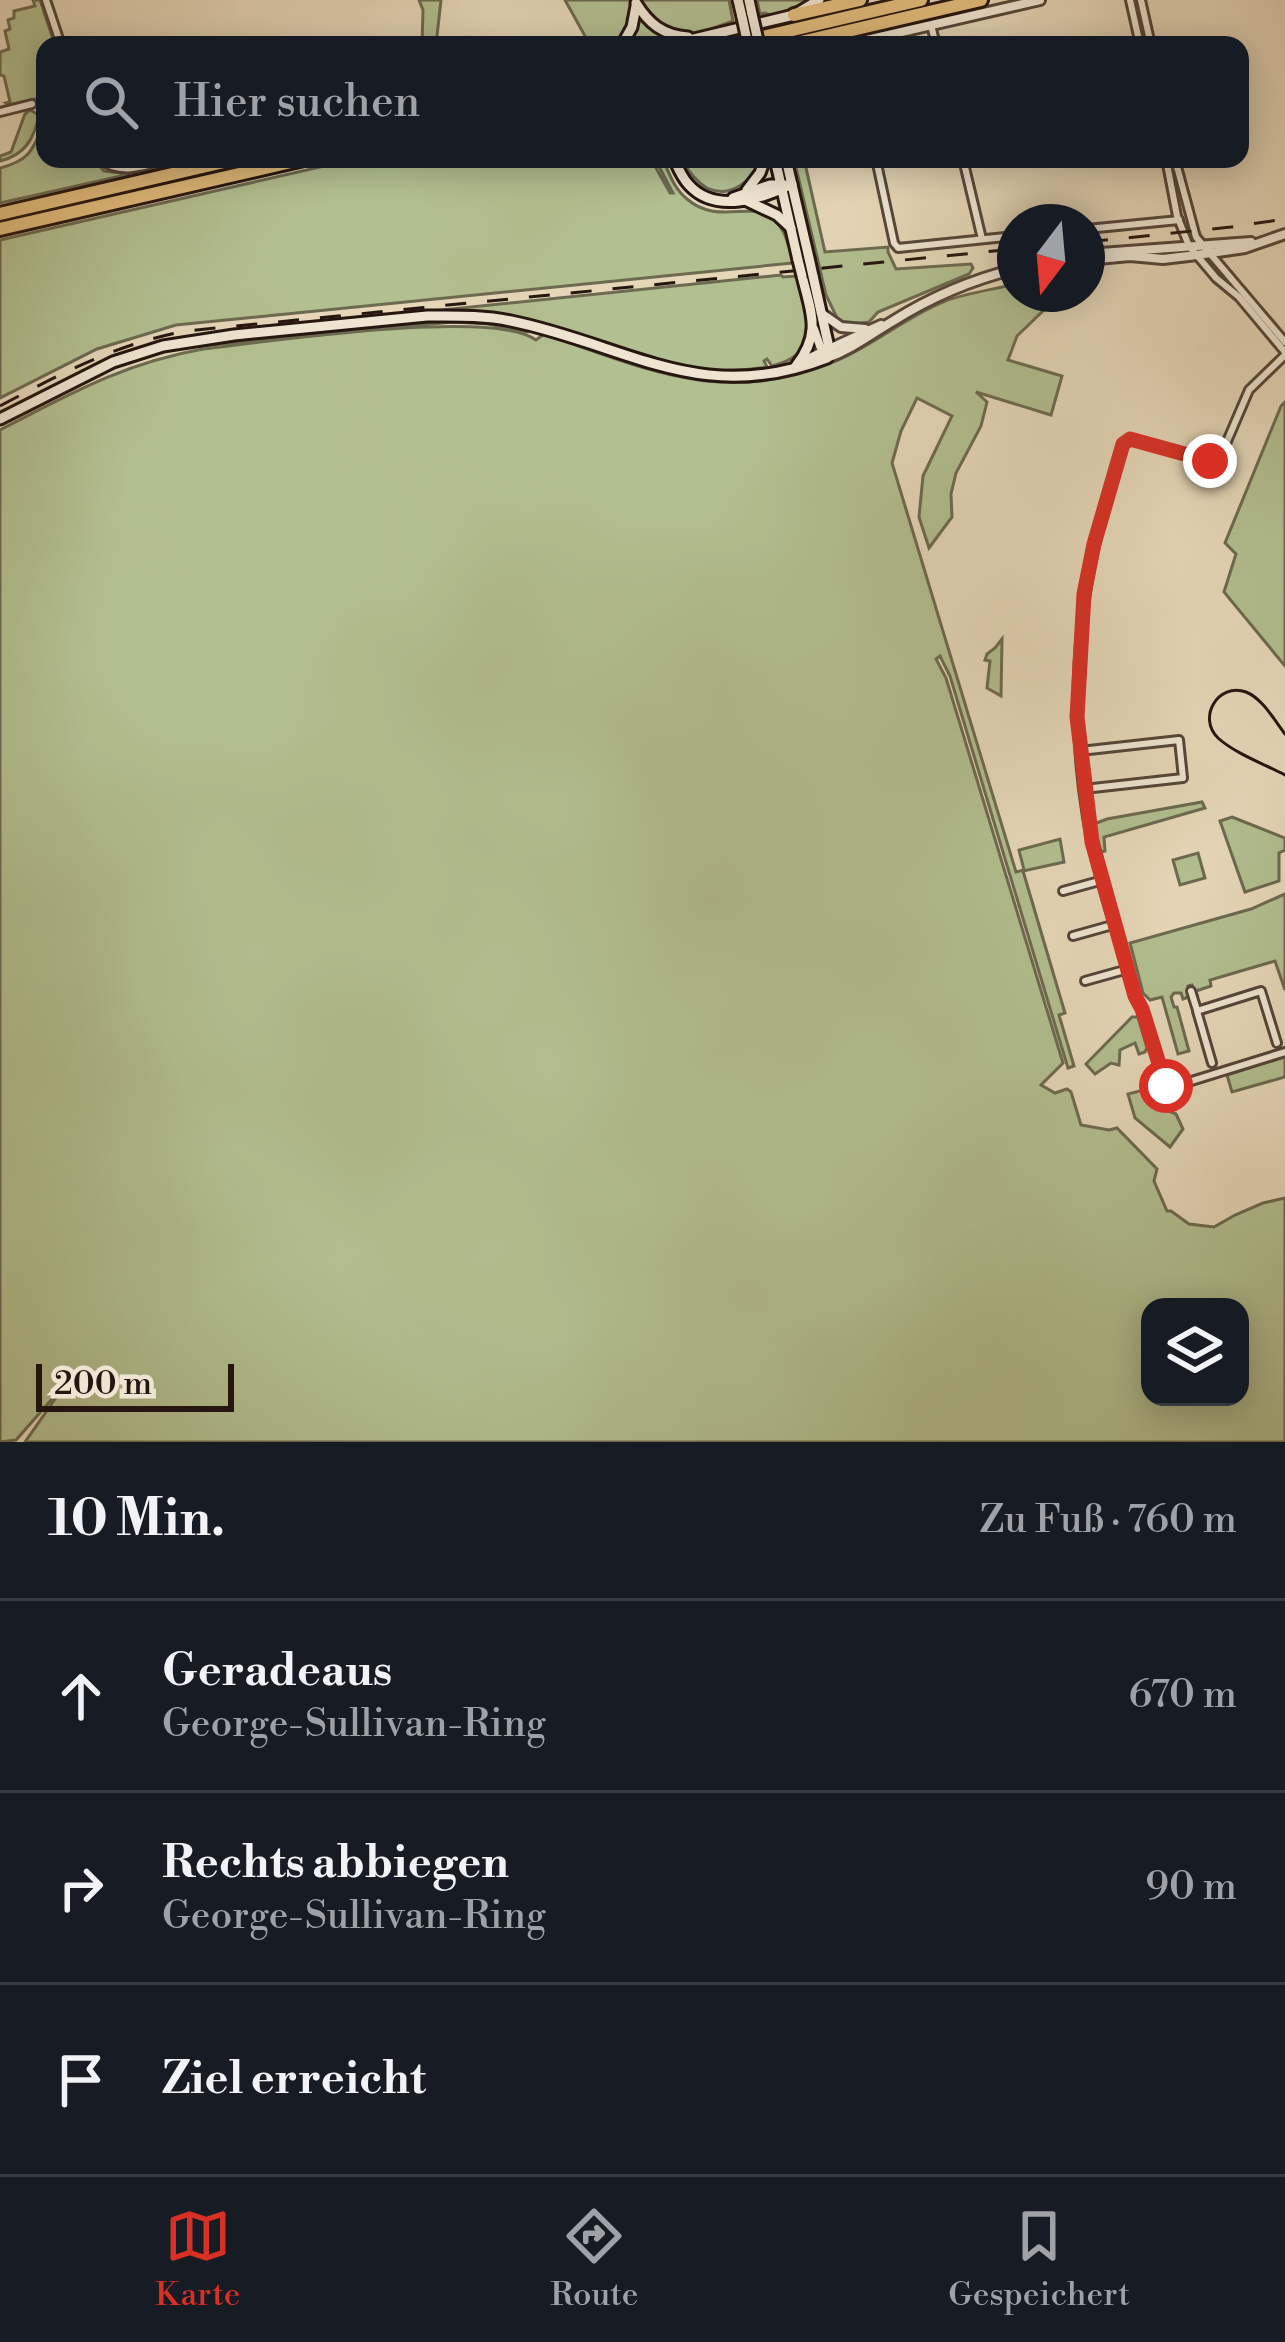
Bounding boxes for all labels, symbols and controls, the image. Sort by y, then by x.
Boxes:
search box [36,36,1249,168]
icon: search [78,69,144,135]
text: Hier suchen [174,74,420,131]
north arrow [997,204,1105,312]
route end [1183,434,1237,488]
route start [1139,1059,1193,1113]
map controls [1141,1298,1249,1406]
button: layers [1141,1298,1249,1406]
scale bar [36,1358,234,1411]
text: 200 m [54,1364,152,1405]
text: 10 Min. [48,1488,225,1552]
text: Zu Fuß · 760 m [979,1496,1237,1545]
text: Geradeaus [162,1643,392,1700]
icon: ahead [48,1663,114,1729]
text: 670 m [1129,1671,1237,1720]
text: George-Sullivan-Ring [162,1700,546,1749]
text: Rechts abbiegen [162,1835,509,1892]
icon: right [48,1855,114,1921]
text: 90 m [1145,1863,1237,1912]
text: George-Sullivan-Ring [162,1892,546,1941]
icon: arrive [48,2047,114,2113]
text: Ziel erreicht [162,2051,426,2108]
tab: Karte [155,2203,240,2316]
tab: Route [550,2203,638,2316]
tab: Gespeichert [948,2203,1130,2316]

